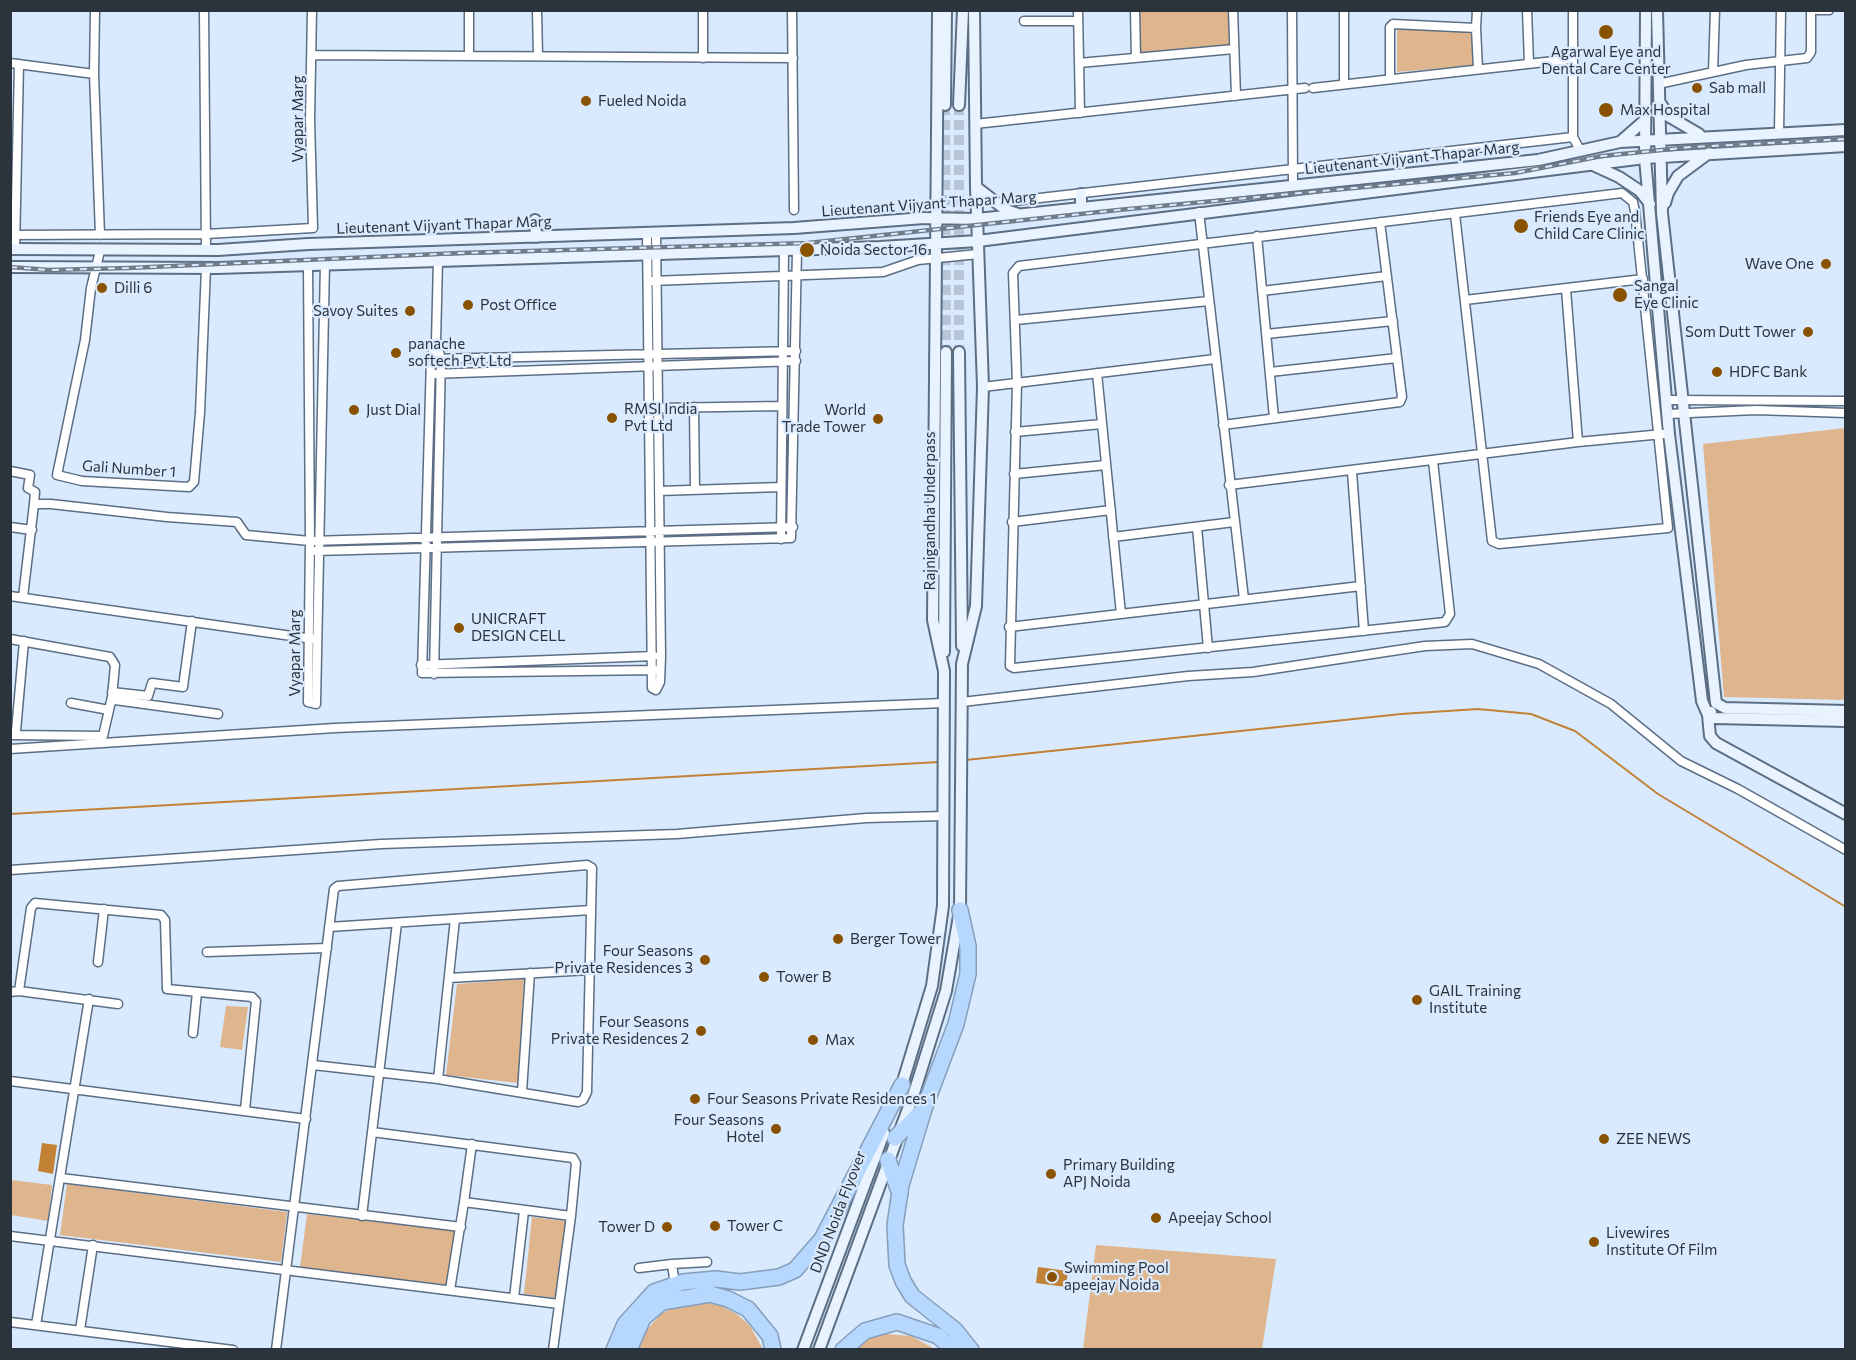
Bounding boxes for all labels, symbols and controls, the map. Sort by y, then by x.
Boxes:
marker: Agarwal Eye and Dental Care Center [1597,23,1615,41]
place label: Agarwal Eye and Dental Care Center [1541,43,1671,78]
street label: Vyapar Marg [289,75,307,163]
place label: Sab mall [1709,79,1766,97]
marker: Sab mall [1690,81,1704,95]
place label: Fueled Noida [598,92,687,110]
marker: Fueled Noida [579,94,593,108]
marker: Max Hospital [1597,101,1615,119]
place label: Max Hospital [1620,101,1710,119]
street label: Lieutenant Vijyant Thapar Marg [1304,138,1520,178]
street label: Lieutenant Vijyant Thapar Marg [821,188,1037,220]
place label: Friends Eye and Child Care Clinic [1534,208,1645,243]
street label: Lieutenant Vijyant Thapar Marg [336,212,552,238]
marker: Friends Eye and Child Care Clinic [1512,217,1530,235]
marker: Noida Sector 16 [798,241,816,259]
place label: Noida Sector 16 [820,241,927,259]
place label: Wave One [1745,255,1814,273]
marker: Wave One [1819,257,1833,271]
place label: Sangal Eye Clinic [1634,277,1699,312]
place label: Dilli 6 [114,279,152,297]
marker: Dilli 6 [95,281,109,295]
marker: Sangal Eye Clinic [1611,286,1629,304]
place label: Post Office [480,296,557,314]
marker: Post Office [461,298,475,312]
place label: Savoy Suites [313,302,398,320]
marker: Savoy Suites [403,304,417,318]
place label: Som Dutt Tower [1685,323,1796,341]
marker: Som Dutt Tower [1801,325,1815,339]
place label: panache softech Pvt Ltd [408,335,511,370]
marker: panache softech Pvt Ltd [389,346,403,360]
place label: HDFC Bank [1729,363,1807,381]
marker: HDFC Bank [1710,365,1724,379]
place label: RMSI India Pvt Ltd [624,400,697,435]
place label: Just Dial [366,401,421,419]
place label: World Trade Tower [782,401,866,436]
marker: Just Dial [347,403,361,417]
marker: RMSI India Pvt Ltd [605,411,619,425]
marker: World Trade Tower [871,412,885,426]
street label: Rajnigandha Underpass [921,431,939,591]
street label: Gali Number 1 [81,457,177,481]
street label: Vyapar Marg [286,609,304,697]
place label: UNICRAFT DESIGN CELL [471,610,565,645]
marker: UNICRAFT DESIGN CELL [452,621,466,635]
place label: Berger Tower [850,930,941,948]
marker: Berger Tower [831,932,845,946]
place label: Four Seasons Private Residences 3 [555,942,693,977]
marker: Four Seasons Private Residences 3 [698,953,712,967]
place label: Tower B [776,968,831,986]
marker: Tower B [757,970,771,984]
place label: GAIL Training Institute [1429,982,1521,1017]
marker: GAIL Training Institute [1410,993,1424,1007]
place label: Four Seasons Private Residences 2 [551,1013,689,1048]
marker: Four Seasons Private Residences 2 [694,1024,708,1038]
place label: Max [825,1031,855,1049]
marker: Max [806,1033,820,1047]
place label: Four Seasons Private Residences 1 [707,1090,936,1108]
marker: Four Seasons Private Residences 1 [688,1092,702,1106]
place label: Four Seasons Hotel [674,1111,764,1146]
marker: Four Seasons Hotel [769,1122,783,1136]
place label: ZEE NEWS [1616,1130,1691,1148]
marker: ZEE NEWS [1597,1132,1611,1146]
street label: DND Noida Flyover [806,1148,870,1276]
place label: Primary Building APJ Noida [1063,1156,1175,1191]
marker: Primary Building APJ Noida [1044,1167,1058,1181]
place label: Apeejay School [1168,1209,1272,1227]
marker: Apeejay School [1149,1211,1163,1225]
place label: Tower C [727,1217,783,1235]
place label: Tower D [598,1218,655,1236]
marker: Tower C [708,1219,722,1233]
marker: Tower D [660,1220,674,1234]
place label: Livewires Institute Of Film [1606,1224,1717,1259]
marker: Livewires Institute Of Film [1587,1235,1601,1249]
place label: Swimming Pool apeejay Noida [1064,1259,1169,1294]
marker: Swimming Pool apeejay Noida [1045,1270,1059,1284]

